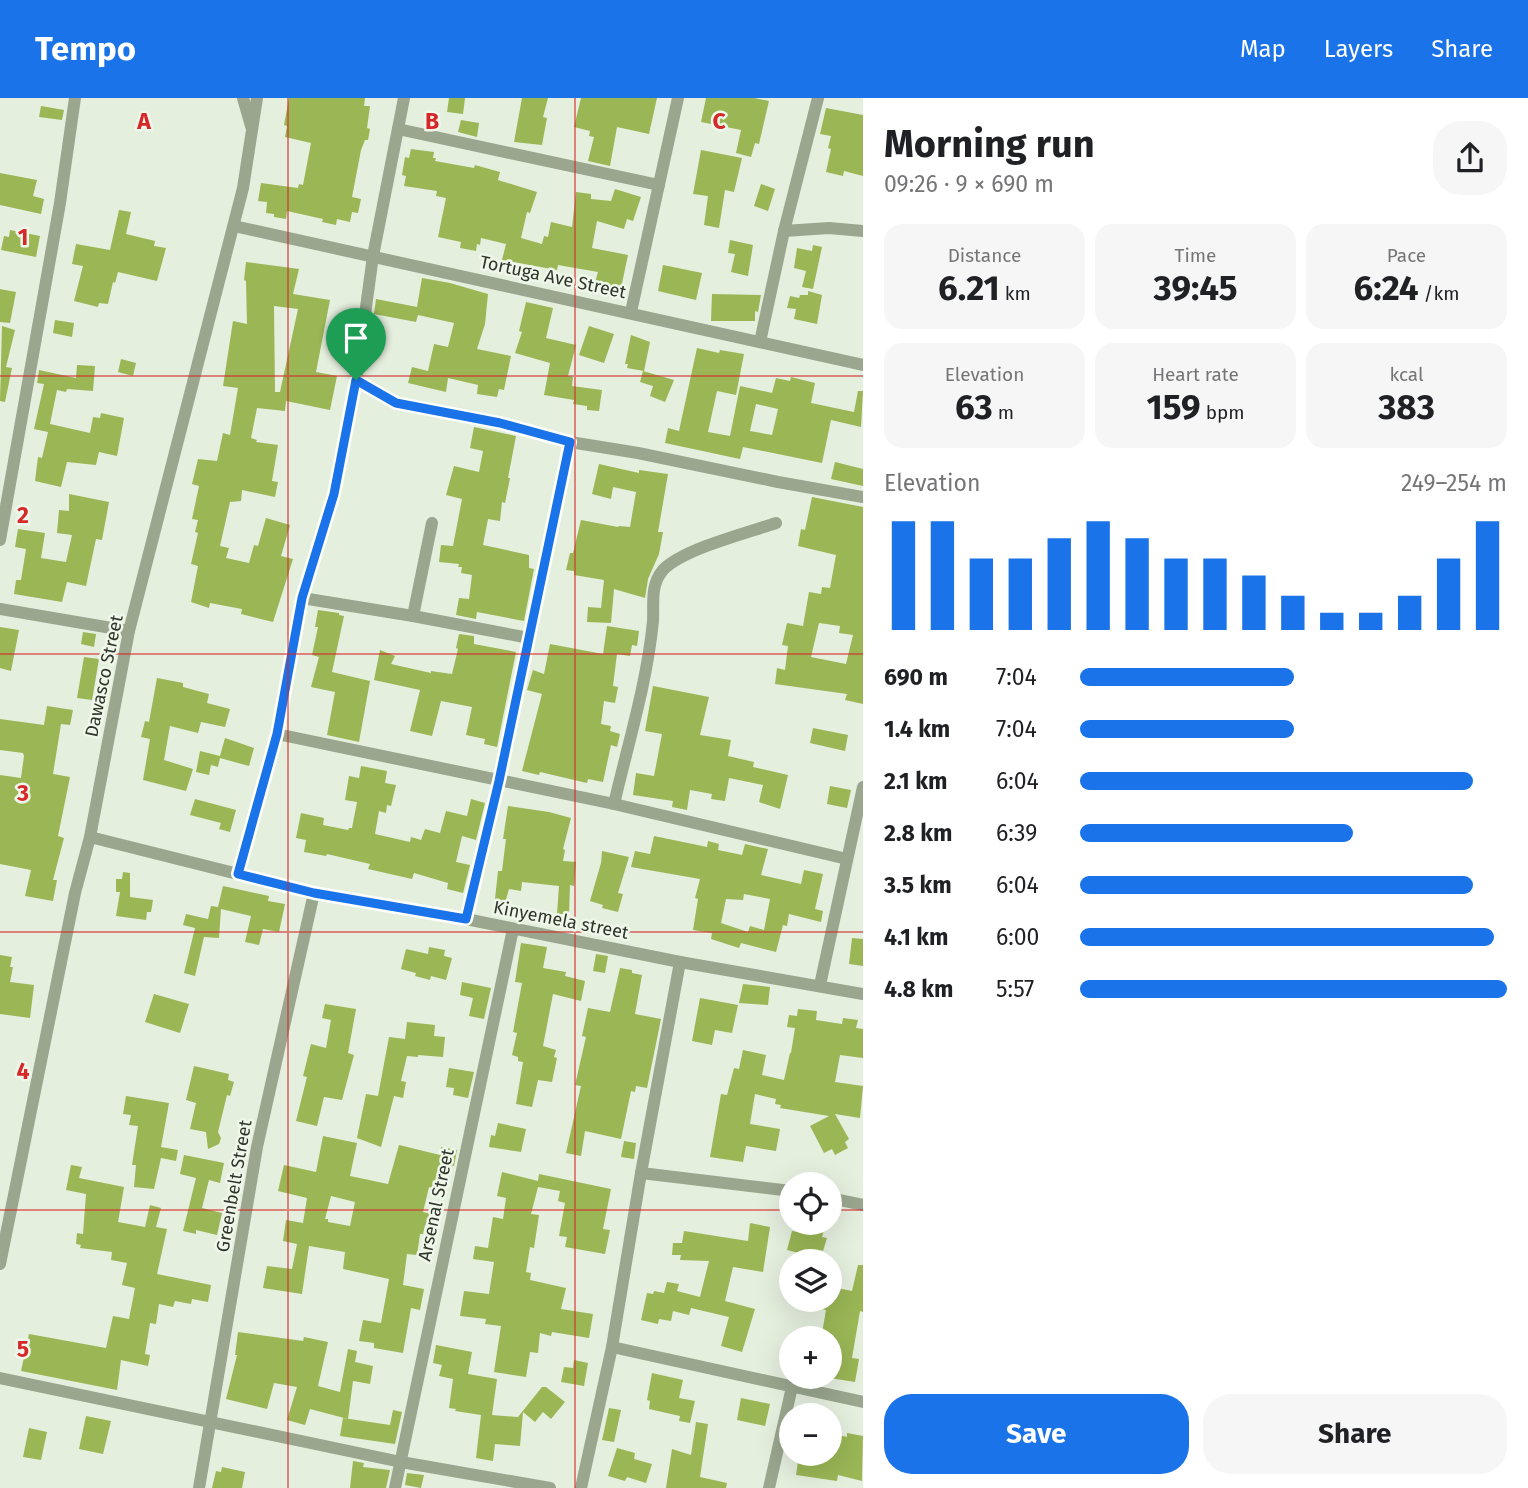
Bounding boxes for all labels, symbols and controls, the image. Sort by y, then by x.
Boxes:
text: Tempo [35,29,136,69]
text: Map [1240,35,1286,63]
text: Layers [1324,35,1393,63]
text: Share [1431,35,1493,63]
text: A [136,107,151,135]
text: B [425,107,439,135]
text: C [712,107,726,135]
text: Morning run [884,121,1095,167]
button: share [1433,121,1507,195]
text: 09:26 · 9 × 690 m [884,170,1054,198]
text: 1 [18,223,28,251]
text: Distance [948,244,1021,267]
text: Time [1175,244,1216,267]
text: Pace [1387,244,1426,267]
street label: Tortuga Ave Street [478,251,629,303]
text: 6.21 [938,267,1000,309]
text: 39:45 [1154,267,1237,309]
text: 6:24 [1354,267,1419,309]
text: km [1000,282,1031,305]
text: /km [1419,282,1459,305]
pin [326,308,386,380]
icon: arrive [337,319,375,357]
text: Elevation [945,363,1024,386]
text: Heart rate [1152,363,1239,386]
text: kcal [1389,363,1424,386]
text: 63 [955,386,993,428]
text: 159 [1147,386,1201,428]
text: 383 [1378,386,1435,428]
text: m [993,401,1014,424]
text: bpm [1201,401,1244,424]
text: Elevation [884,469,980,497]
text: 249–254 m [1401,469,1507,497]
text: 2 [17,501,29,529]
street label: Dawasco Street [80,612,128,739]
text: 690 m [884,663,948,691]
text: 7:04 [996,663,1037,691]
text: 1.4 km [884,715,950,743]
text: 7:04 [996,715,1037,743]
text: 2.1 km [884,767,947,795]
text: 6:04 [996,767,1039,795]
text: 3 [16,779,29,807]
text: 2.8 km [884,819,952,847]
text: 6:39 [996,819,1037,847]
text: 3.5 km [884,871,952,899]
text: 6:04 [996,871,1039,899]
street label: Kinyemela street [492,896,631,944]
text: 4.1 km [884,923,948,951]
text: 6:00 [996,923,1039,951]
text: 4.8 km [884,975,953,1003]
text: 5:57 [996,975,1034,1003]
text: 4 [17,1057,30,1085]
street label: Greenbelt Street [212,1118,257,1254]
street label: Arsenal Street [413,1146,459,1263]
map controls [779,1172,842,1466]
button: locate [779,1172,842,1235]
button: layers [779,1249,842,1312]
button: + [779,1326,842,1389]
text: 5 [17,1335,29,1363]
button: Save [884,1394,1189,1474]
button: Share [1203,1394,1507,1474]
button: − [779,1403,842,1466]

